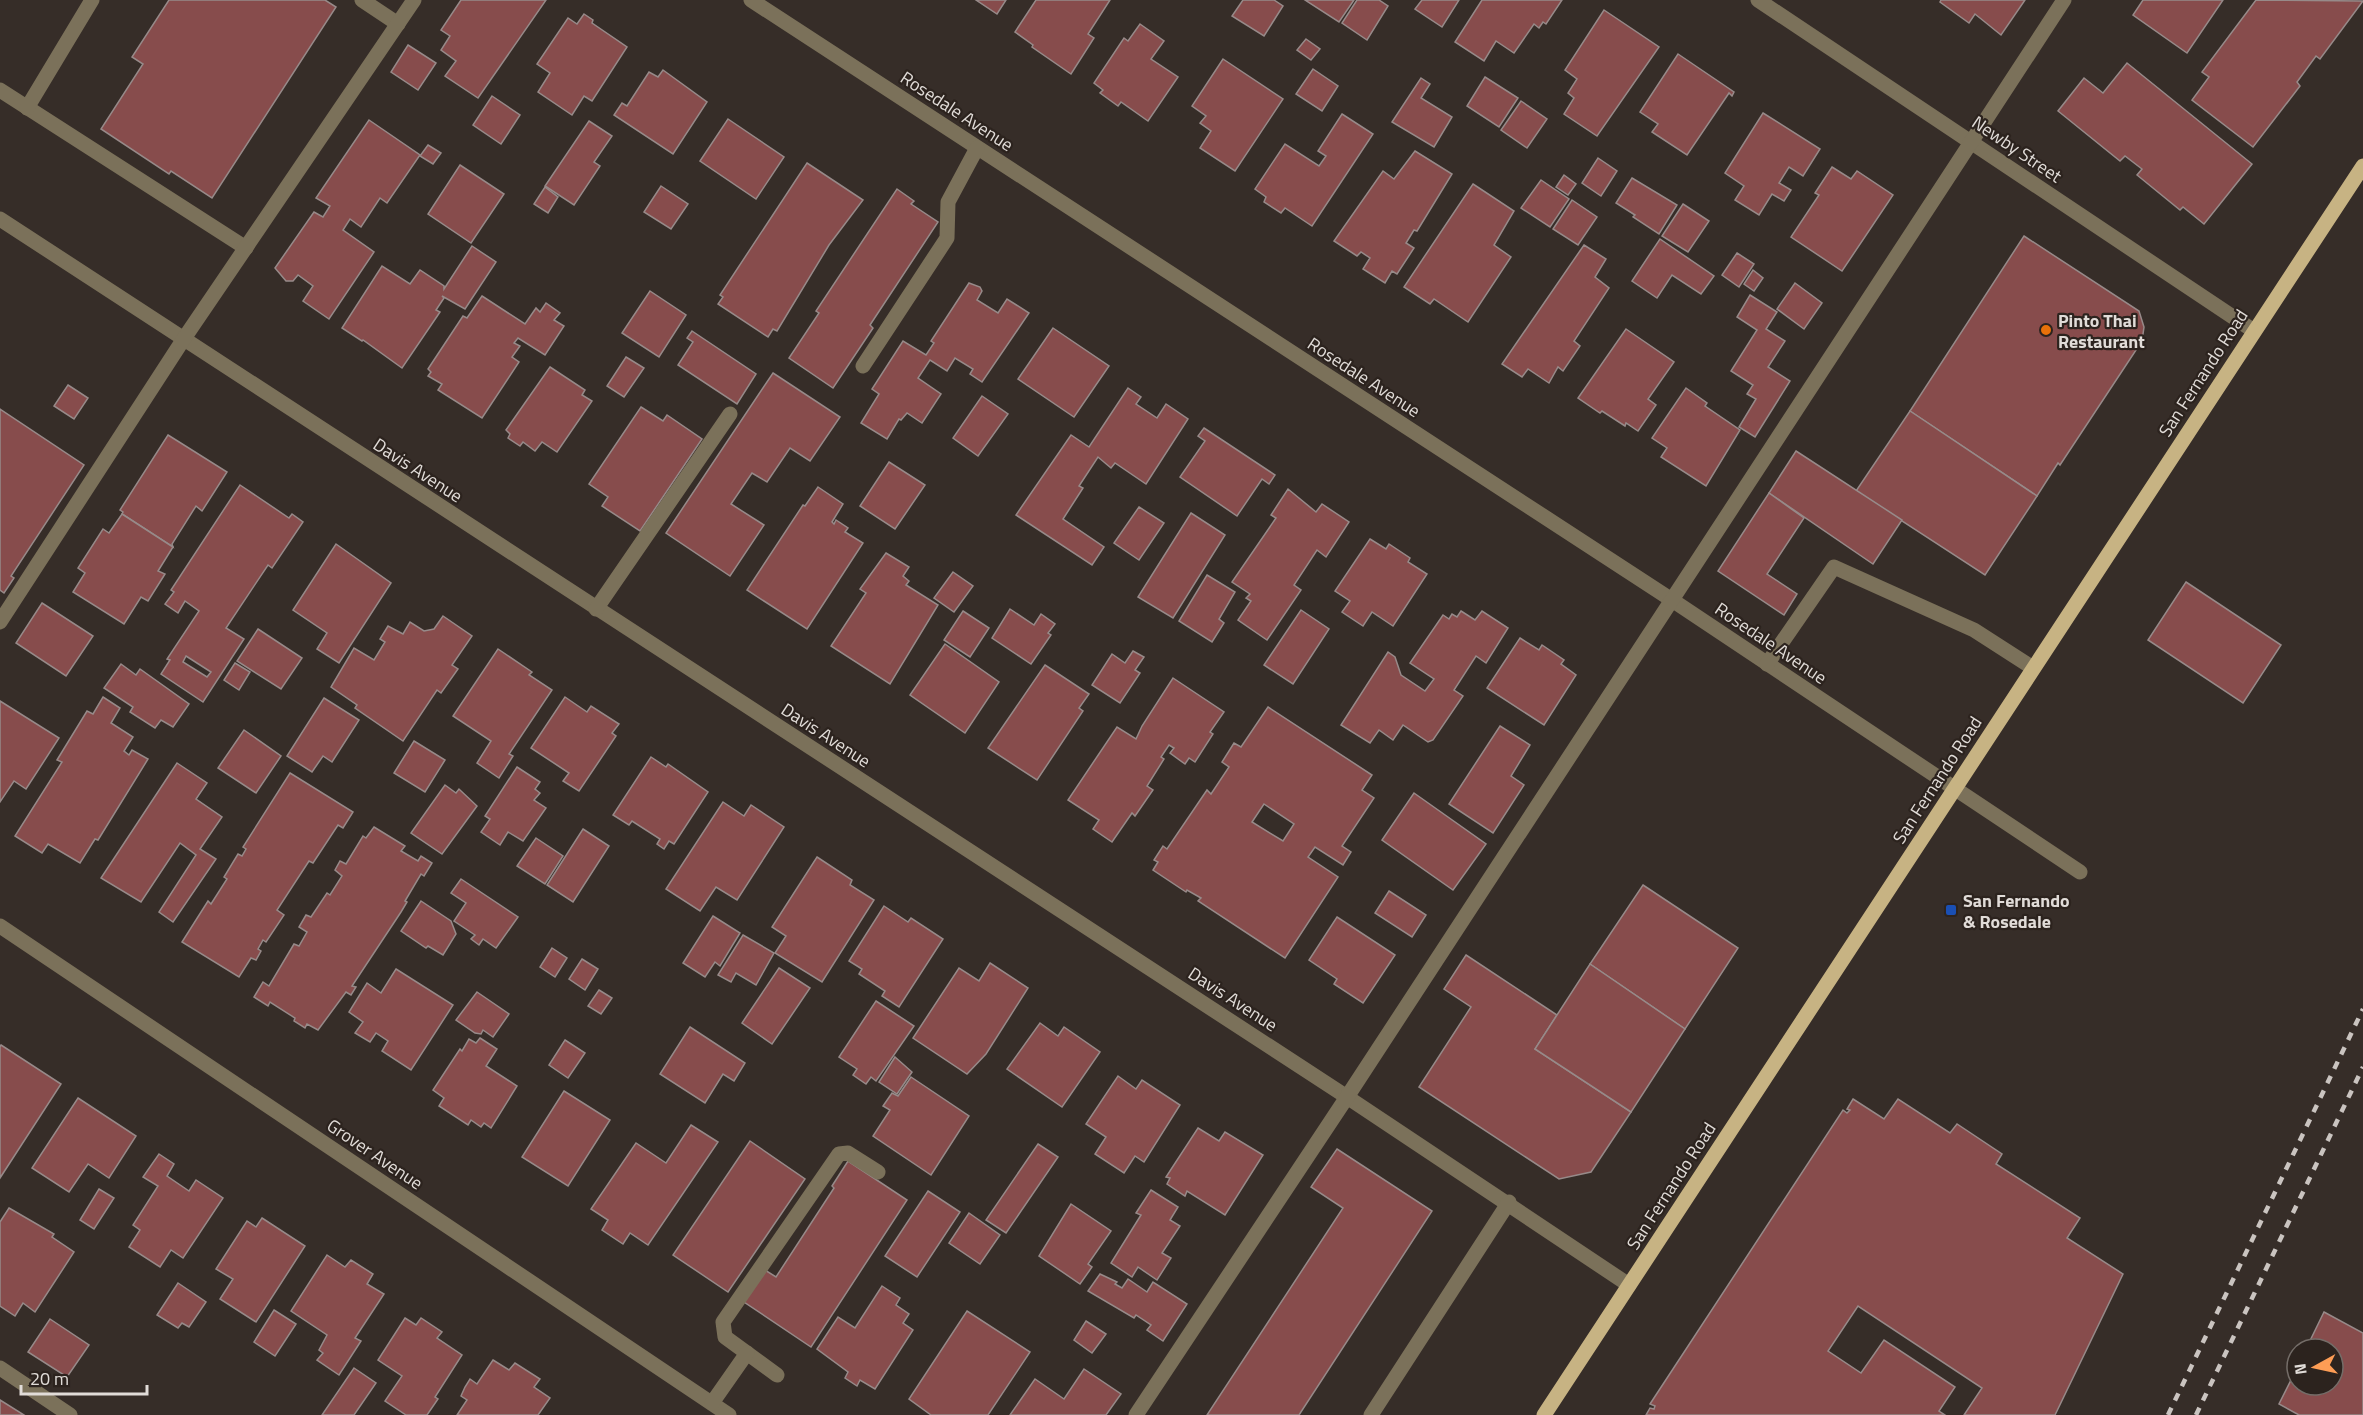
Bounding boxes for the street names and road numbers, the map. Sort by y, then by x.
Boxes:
street label: Rosedale Avenue [895,64,1019,158]
street label: Newby Street [1967,109,2068,189]
street label: San Fernando Road [2152,304,2254,442]
street label: Rosedale Avenue [1302,330,1426,424]
street label: Davis Avenue [368,431,468,509]
street label: Rosedale Avenue [1710,595,1832,691]
street label: Davis Avenue [776,696,876,774]
street label: San Fernando Road [1886,711,1988,849]
street label: Davis Avenue [1183,960,1283,1038]
street label: Grover Avenue [322,1112,428,1196]
street label: San Fernando Road [1620,1117,1722,1255]

